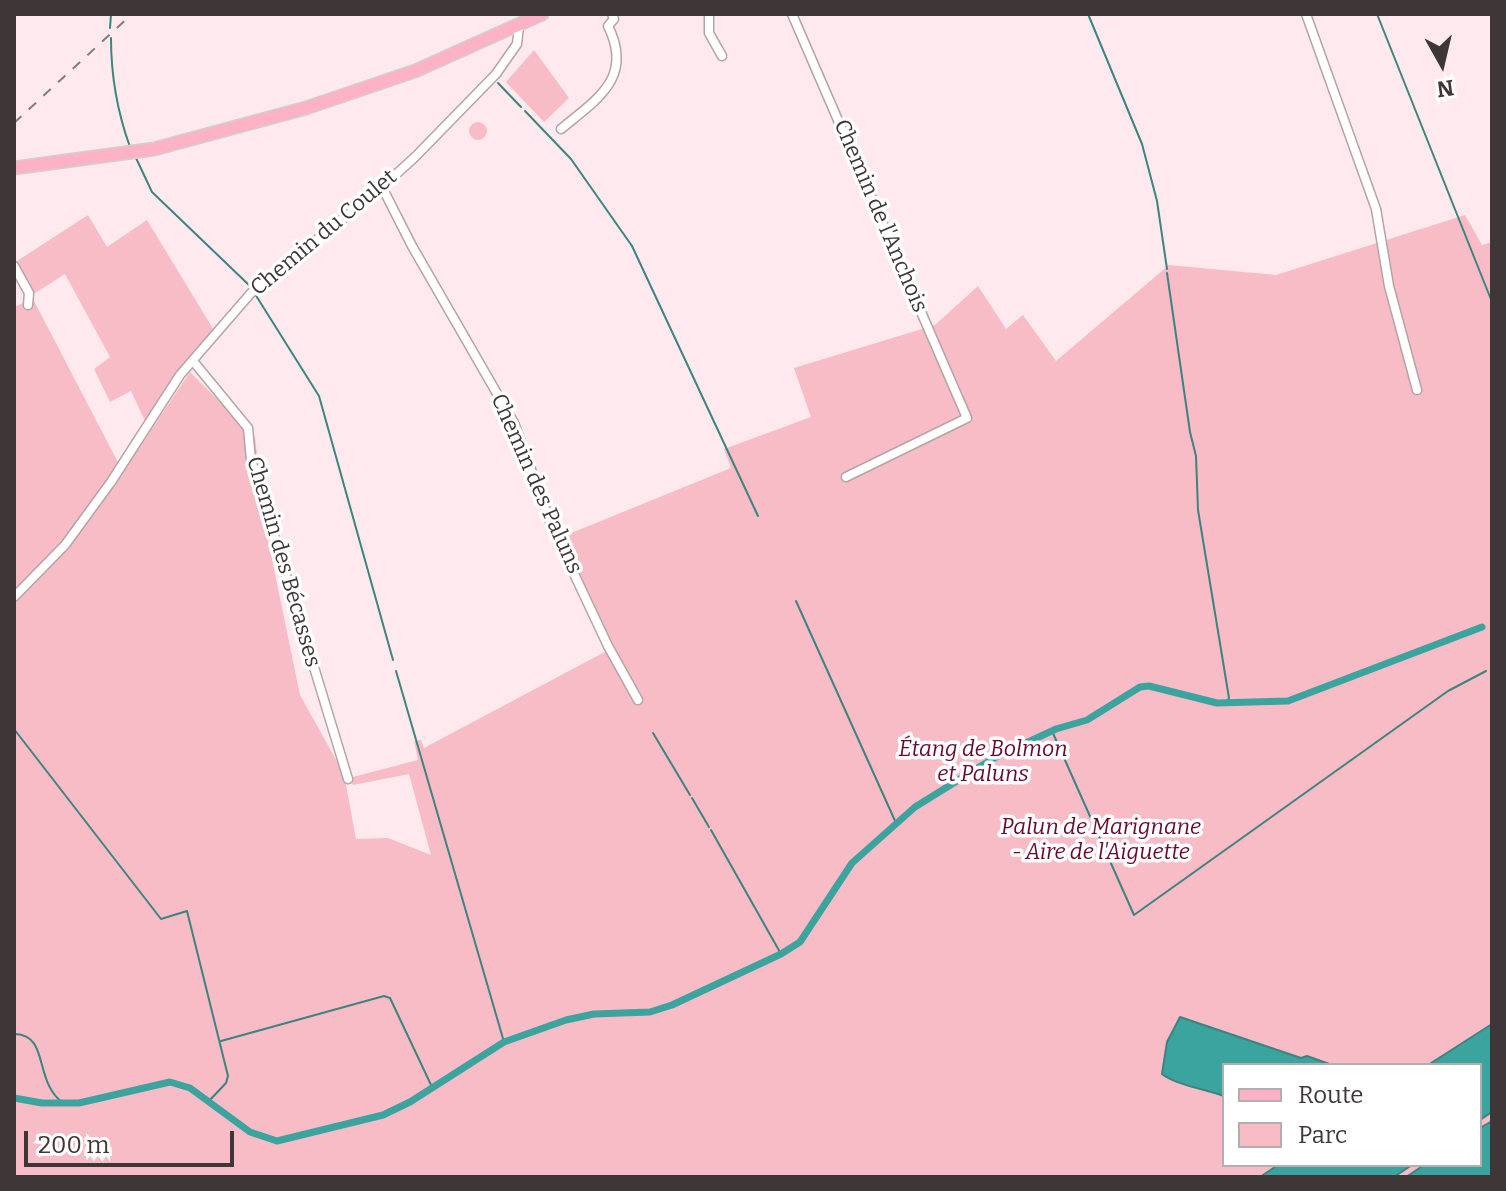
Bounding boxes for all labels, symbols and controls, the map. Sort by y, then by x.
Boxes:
north arrow [1402,24,1482,104]
text: N [1435,74,1456,103]
street label: Chemin de l'Anchois [827,116,933,316]
street label: Chemin du Coulet [246,164,402,302]
street label: Chemin des Paluns [484,390,588,578]
street label: Chemin des Bécasses [240,454,326,670]
park label: Étang de Bolmon et Paluns [899,737,1067,788]
park label: Palun de Marignane - Aire de l'Aiguette [1001,815,1201,866]
legend [1222,1063,1482,1167]
text: Route [1298,1081,1363,1109]
scale bar [28,1115,238,1165]
text: Parc [1298,1121,1347,1149]
text: 200 m [38,1131,110,1159]

